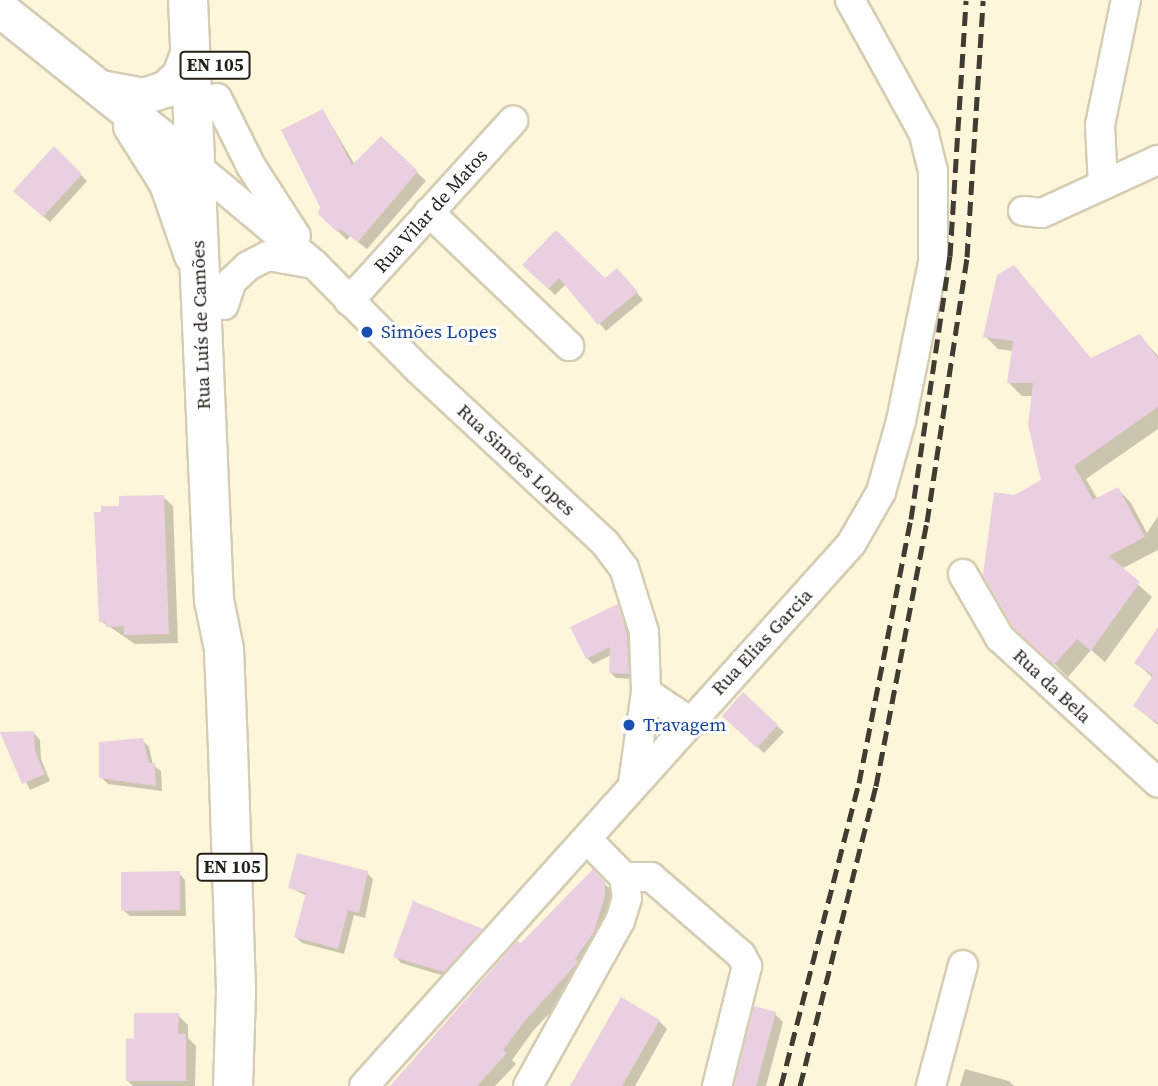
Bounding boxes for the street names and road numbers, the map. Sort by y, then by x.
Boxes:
road number: EN 105 [178,51,252,80]
street label: Rua Vilar de Matos [369,144,493,278]
street label: Rua Luís de Camões [187,240,215,410]
street label: Rua Simões Lopes [452,399,580,521]
street label: Rua Elias Garcia [707,584,817,700]
street label: Rua da Bela [1008,644,1096,728]
road number: EN 105 [195,852,269,882]

